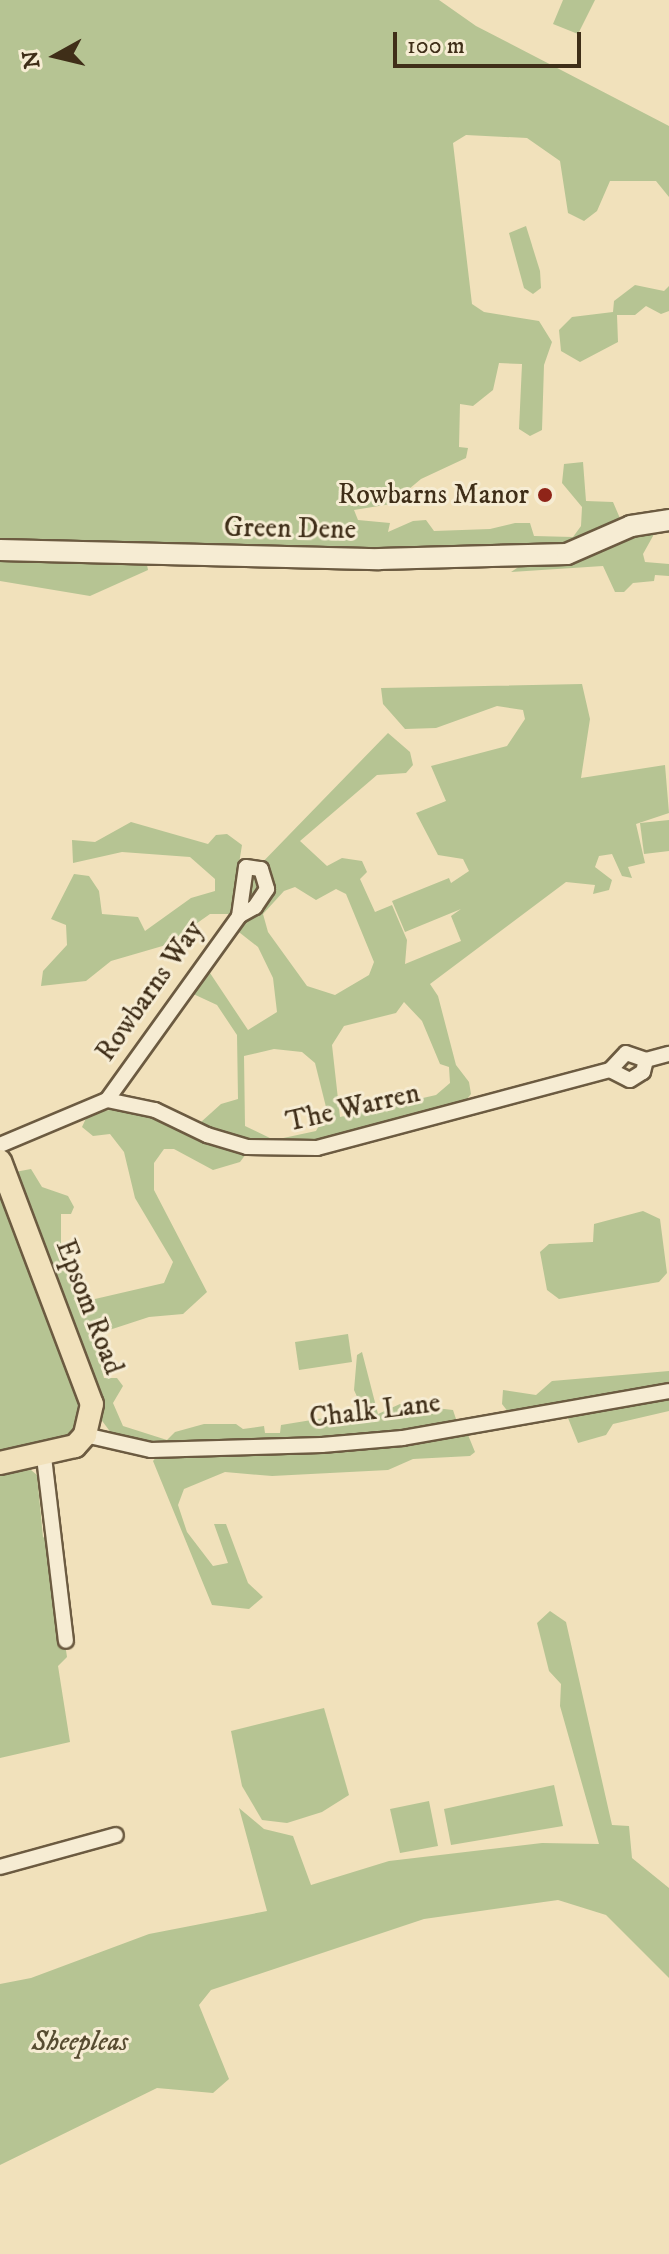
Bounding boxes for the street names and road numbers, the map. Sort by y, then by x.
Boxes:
street label: Green Dene [224,511,356,547]
street label: Rowbarns Way [89,914,211,1068]
street label: The Warren [283,1076,423,1140]
street label: Epsom Road [48,1235,130,1379]
street label: Chalk Lane [308,1386,442,1436]

